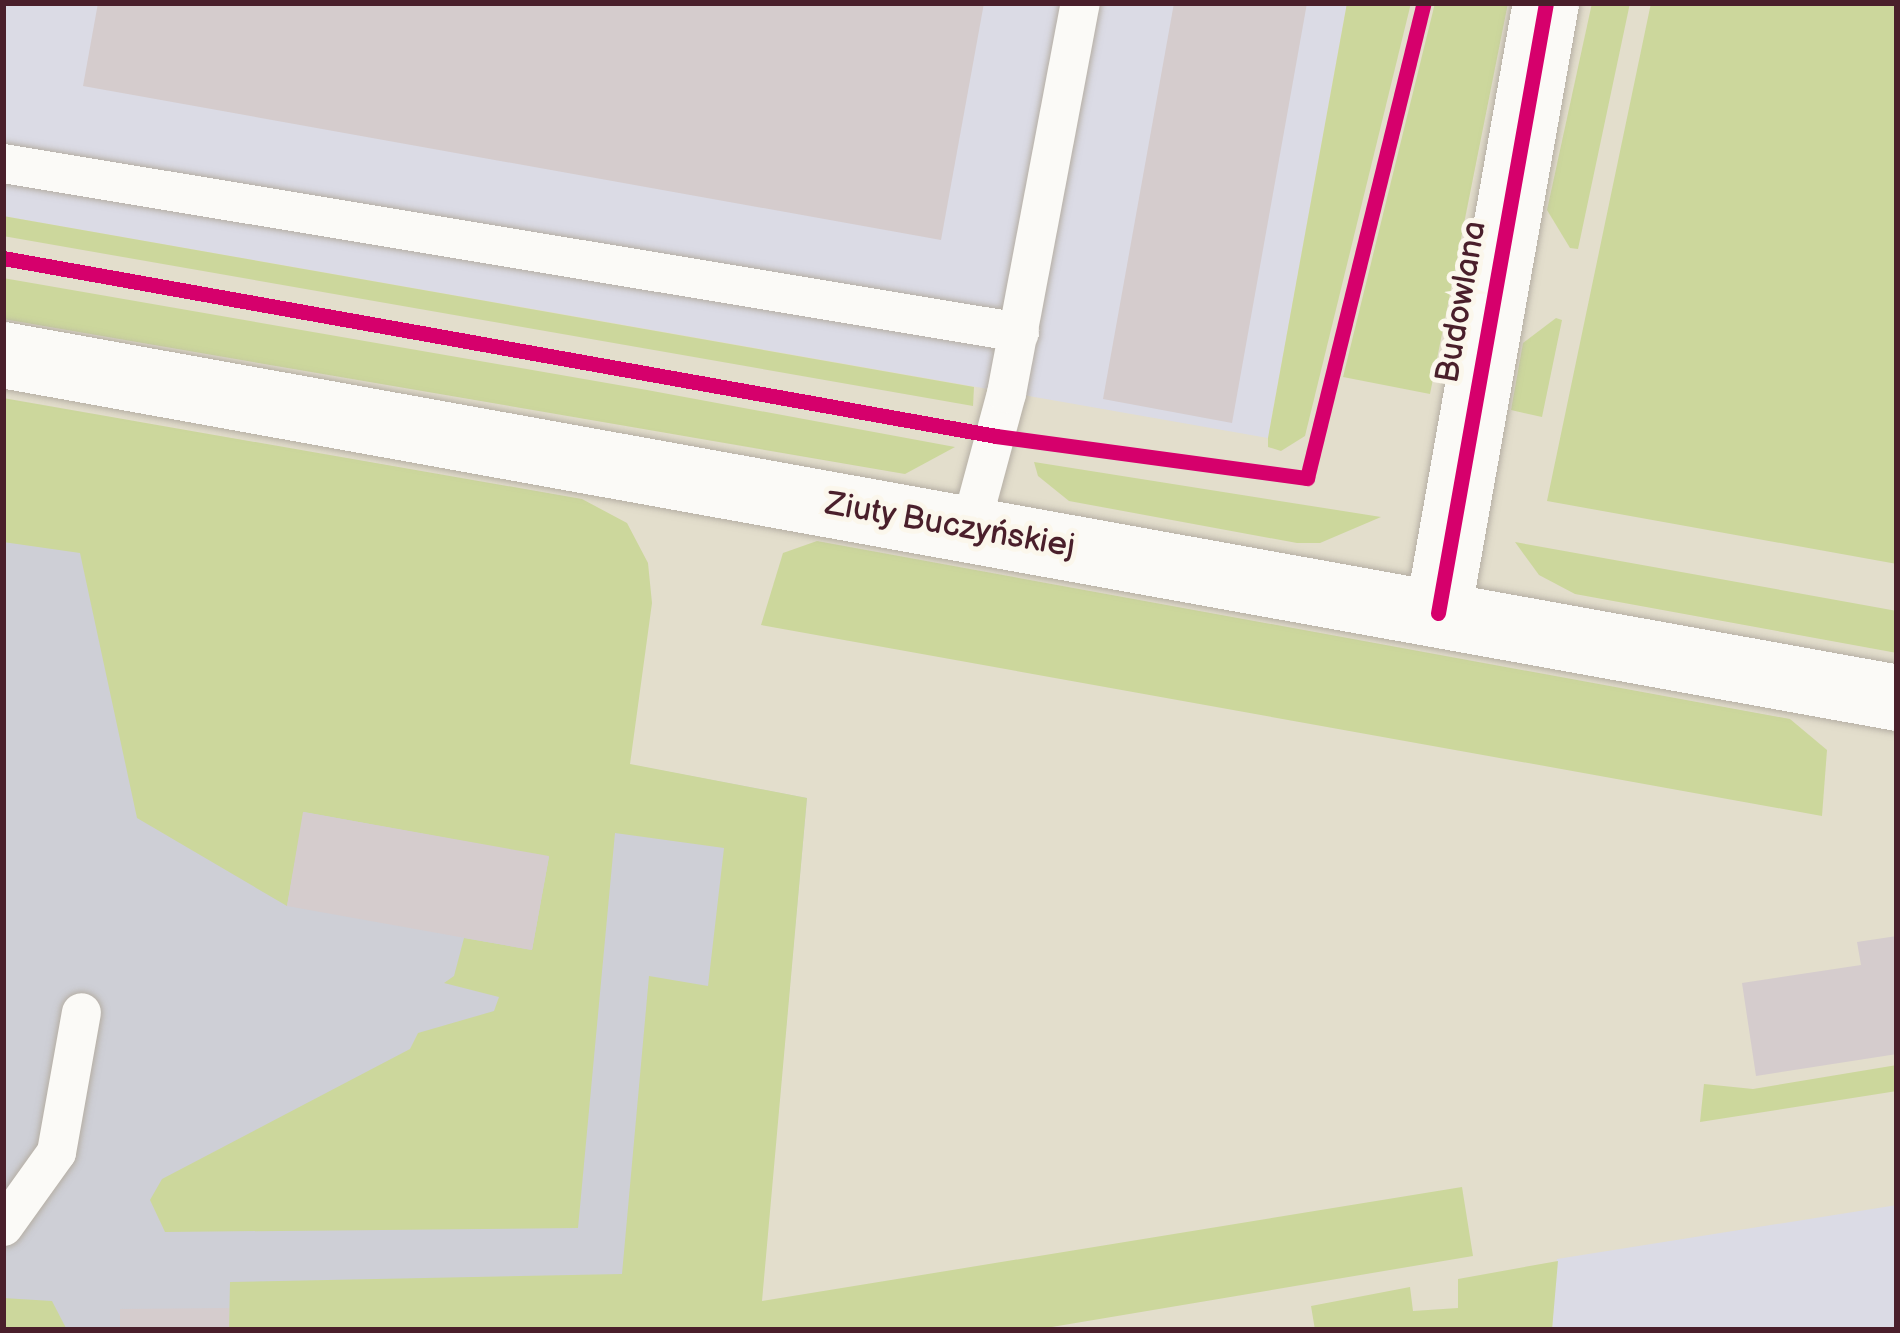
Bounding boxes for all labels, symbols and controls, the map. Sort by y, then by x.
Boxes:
street label: Budowlana [1428,218,1496,386]
street label: Ziuty Buczyńskiej [821,484,1079,568]

